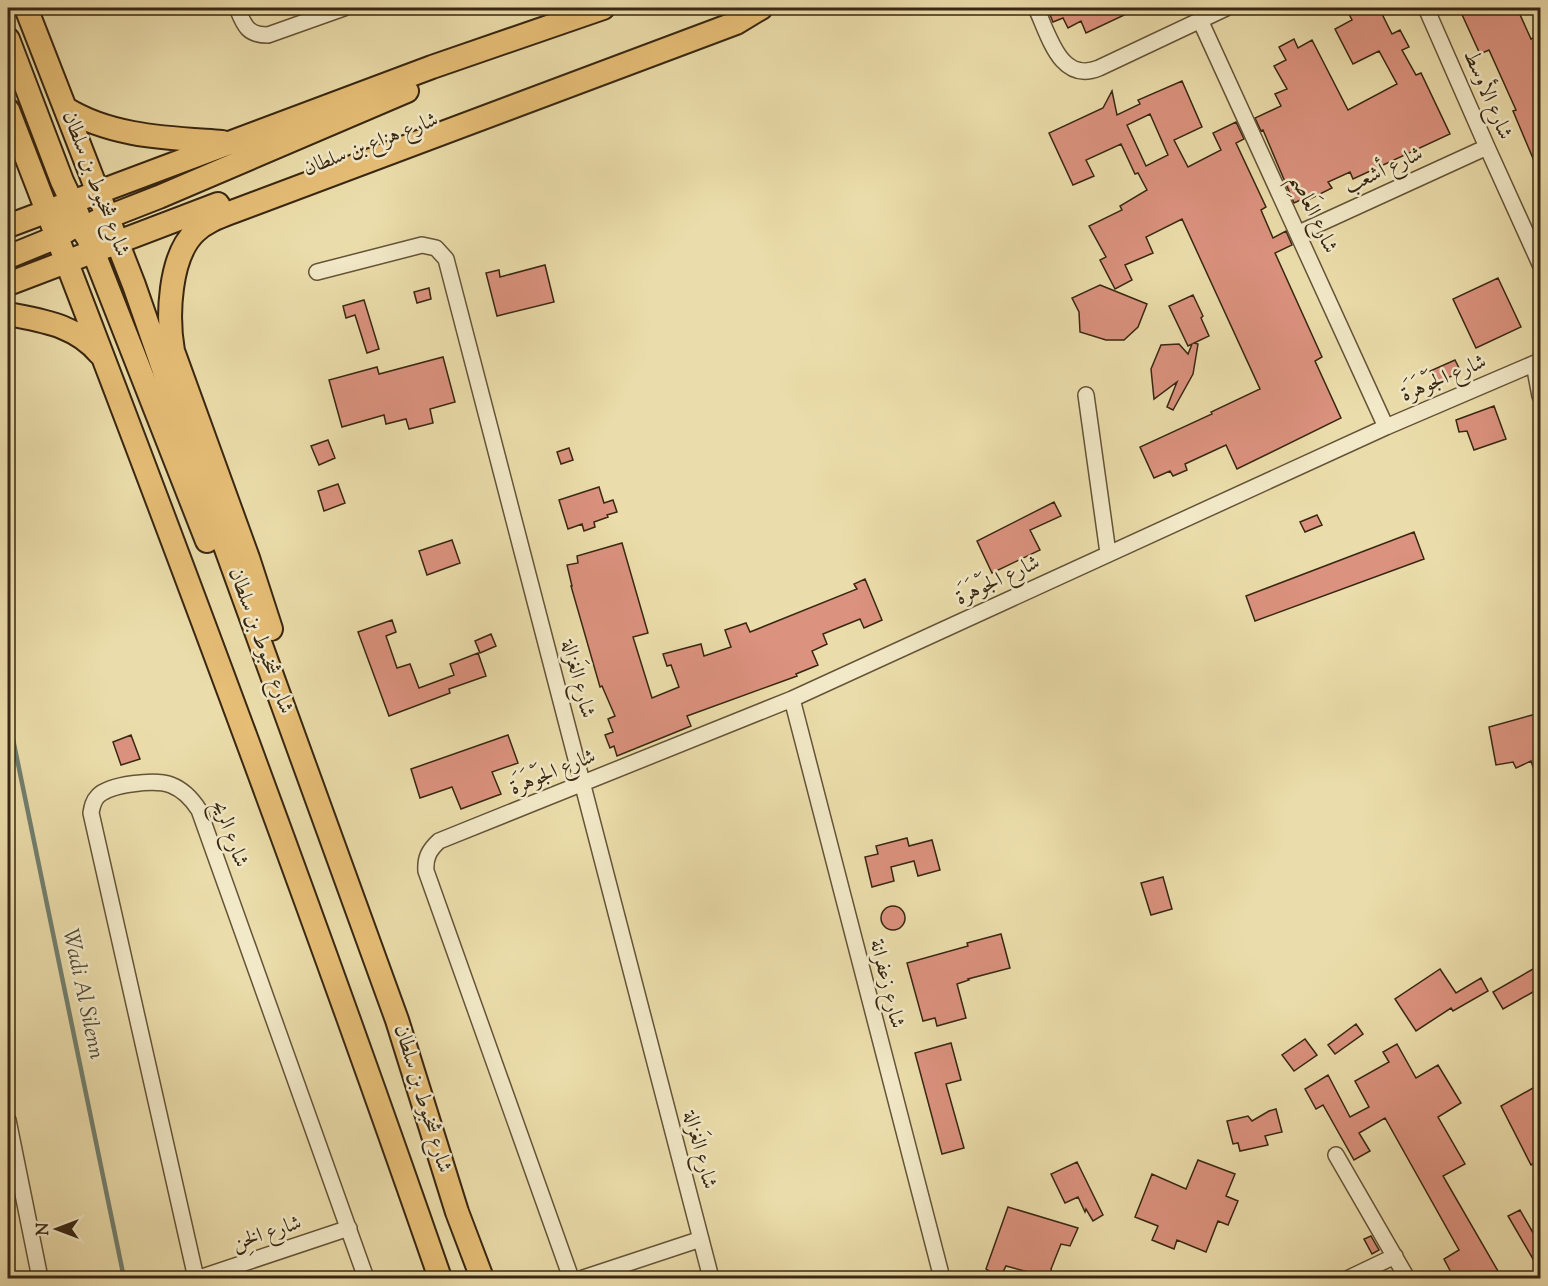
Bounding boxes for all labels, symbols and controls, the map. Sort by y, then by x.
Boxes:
street label: شارع الأوسط [1454,45,1521,145]
street label: شارع هزاع بن سلطان [299,105,443,185]
street label: شارع شخبوط بن سلطان [53,107,137,261]
street label: شارع أشعب [1339,138,1429,203]
street label: شارع العَاصِم [1278,168,1346,260]
street label: شارع الجَوْهَرَة [1395,345,1492,411]
street label: شارع الجَوْهَرَة [949,546,1046,615]
street label: شارع شخبوط بن سلطان [219,564,300,719]
street label: شارع الغَزالة [551,635,604,722]
street label: شارع الجَوْهَرَة [504,739,601,805]
street label: شارع الريح [202,796,256,872]
water label: Wadi Al Silenn [53,926,112,1063]
street label: شارع زعفرانة [859,936,912,1032]
street label: شارع شخبوط بن سلطان [384,1021,459,1177]
street label: شارع الغَزالة [673,1106,726,1193]
north arrow [27,1199,87,1259]
street label: شارع الخِن [228,1209,306,1260]
text: N [33,1222,56,1235]

